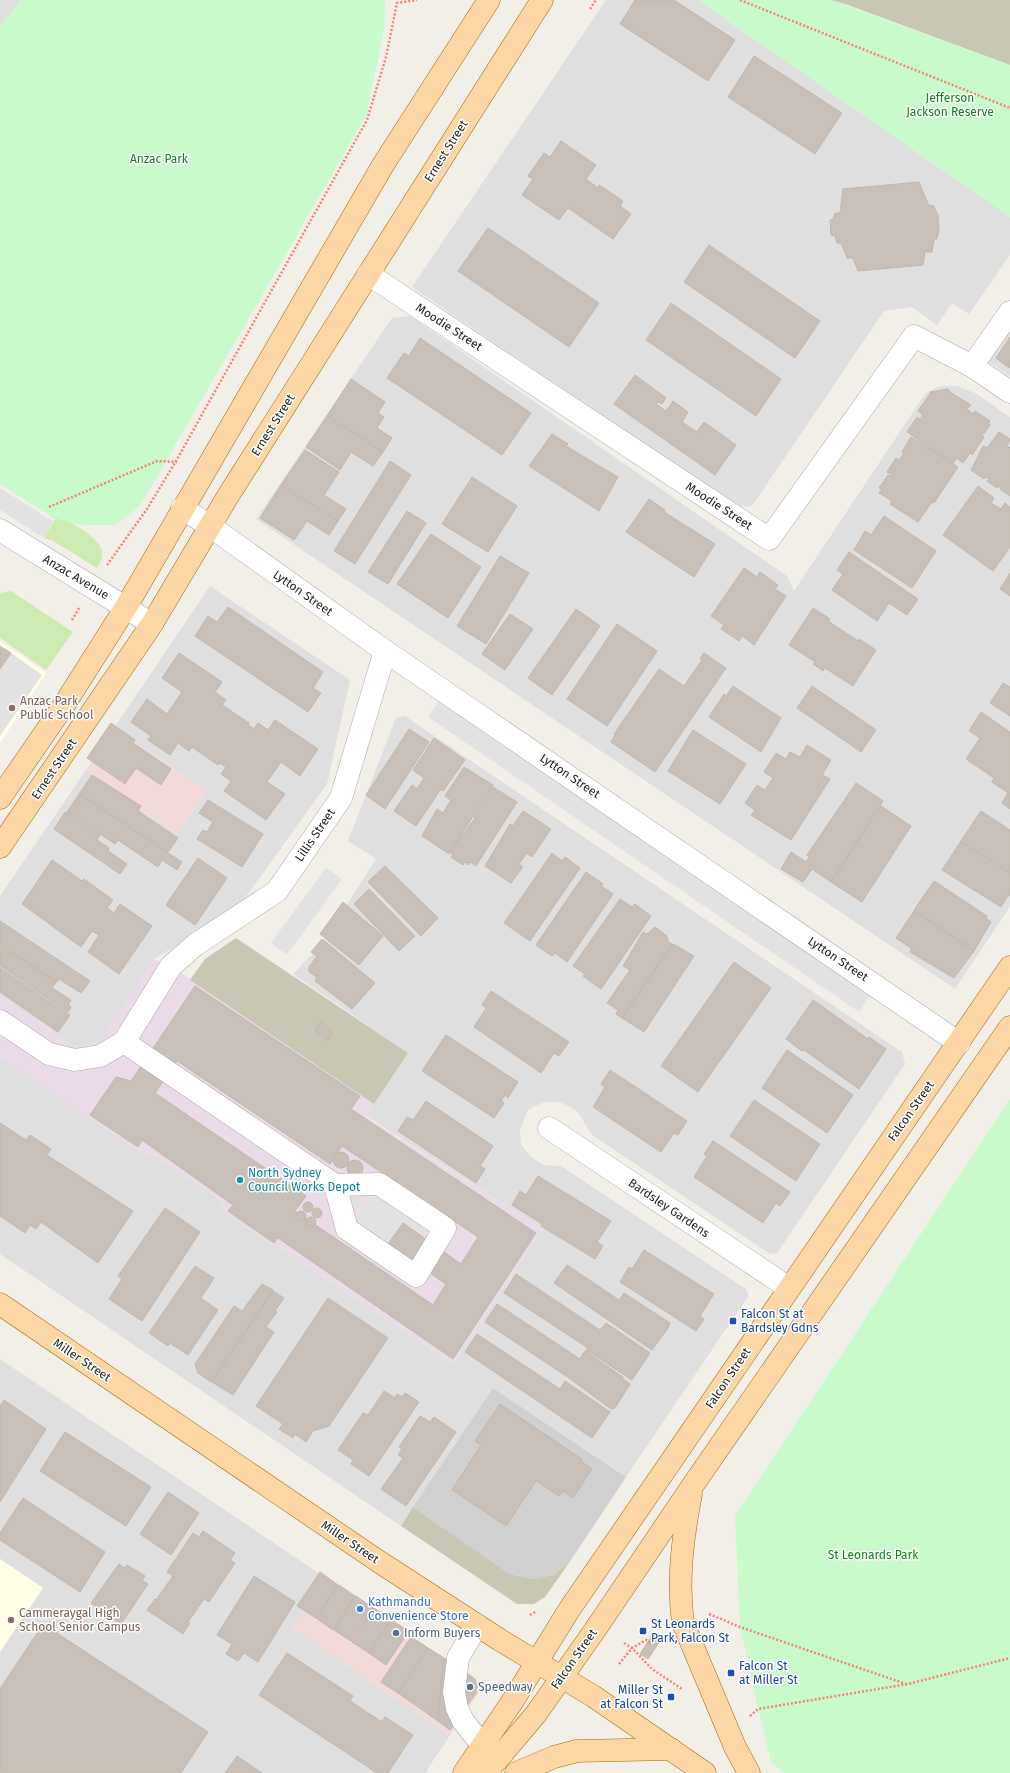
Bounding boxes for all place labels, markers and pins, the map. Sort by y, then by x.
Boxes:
place label: Anzac Park Public School [20,694,94,722]
marker: Anzac Park Public School [7,703,17,713]
place label: North Sydney Council Works Depot [248,1166,361,1194]
marker: North Sydney Council Works Depot [235,1175,245,1185]
place label: Falcon St at Bardsley Gdns [741,1307,819,1335]
marker: Falcon St at Bardsley Gdns [728,1316,738,1326]
place label: Kathmandu Convenience Store [368,1595,469,1623]
marker: Kathmandu Convenience Store [355,1604,365,1614]
place label: Cammeraygal High School Senior Campus [19,1606,141,1634]
marker: Cammeraygal High School Senior Campus [6,1615,16,1625]
place label: St Leonards Park, Falcon St [651,1617,730,1645]
place label: Inform Buyers [404,1626,481,1640]
marker: St Leonards Park, Falcon St [638,1626,648,1636]
marker: Inform Buyers [391,1628,401,1638]
place label: Falcon St at Miller St [739,1659,799,1687]
marker: Falcon St at Miller St [726,1668,736,1678]
place label: Speedway [478,1680,533,1694]
marker: Speedway [465,1682,475,1692]
place label: Miller St at Falcon St [600,1683,664,1711]
marker: Miller St at Falcon St [666,1692,676,1702]

